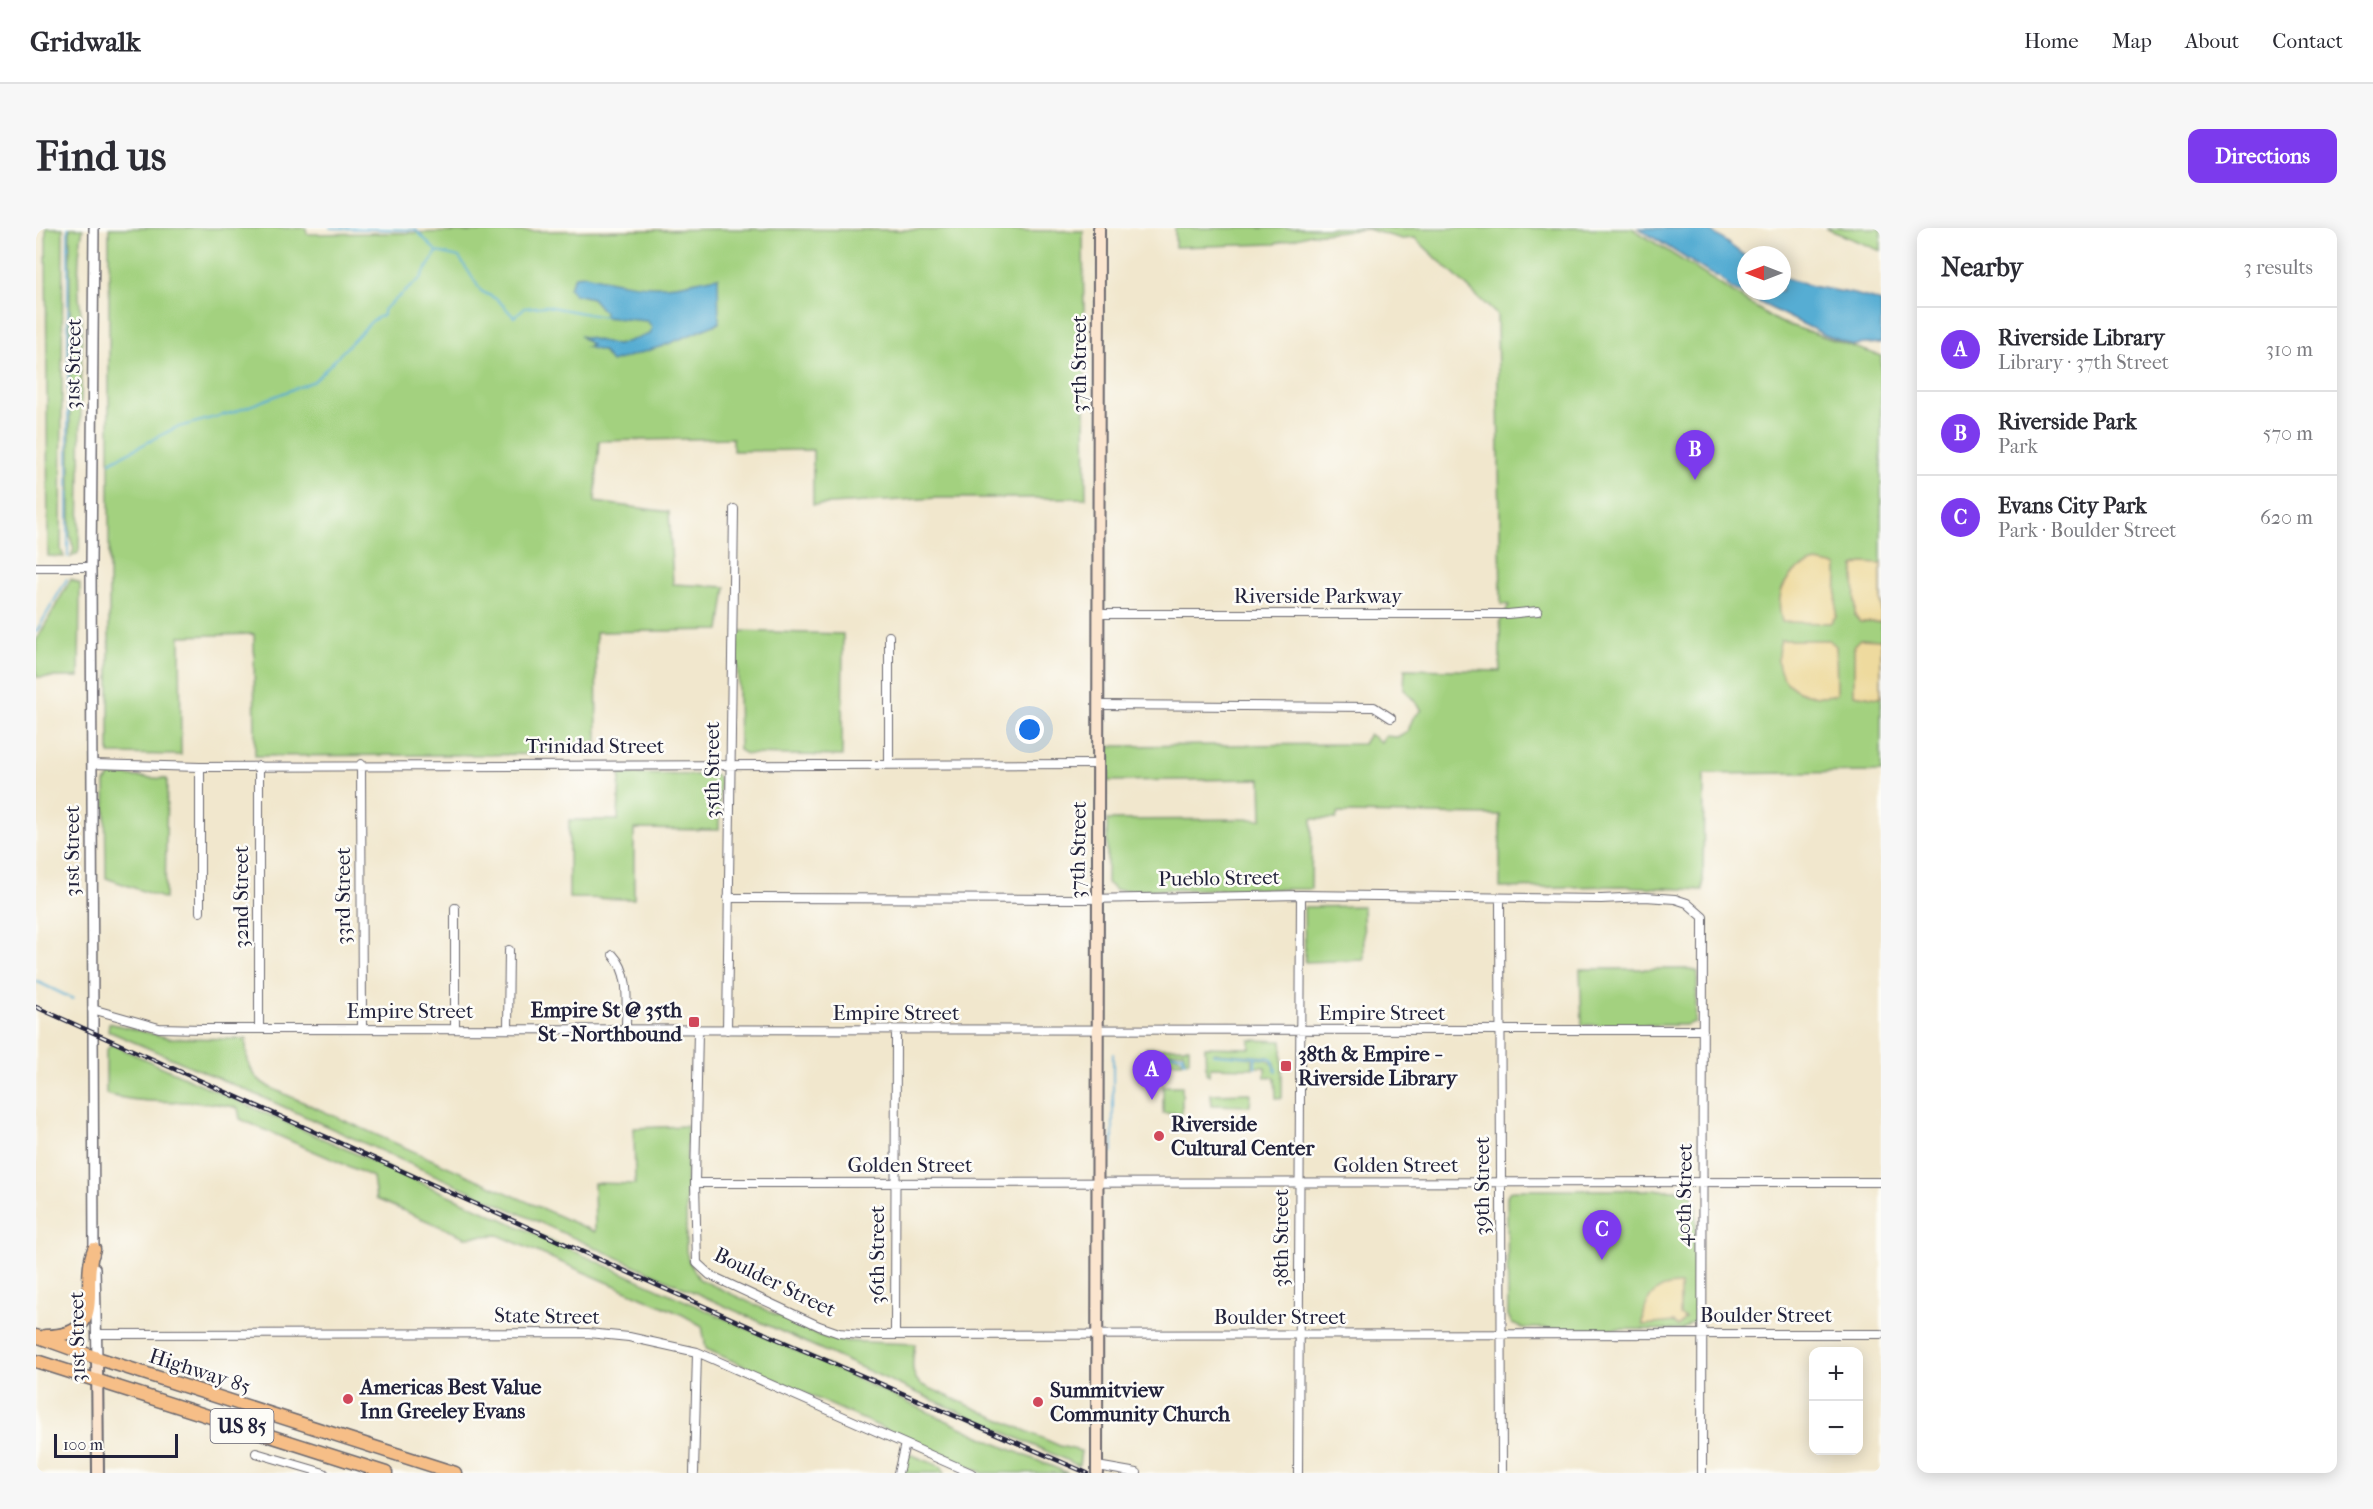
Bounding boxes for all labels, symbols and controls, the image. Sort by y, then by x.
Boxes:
text: Gridwalk [30,25,141,58]
text: Home [2024,29,2079,53]
text: Map [2112,29,2152,53]
text: About [2185,29,2239,53]
text: Contact [2272,29,2343,53]
button: Directions [2188,129,2337,183]
text: Find us [36,132,166,181]
north arrow [1737,246,1791,300]
text: Nearby [1941,252,2023,283]
text: 3 results [2244,256,2313,279]
street label: 37th Street [1067,315,1091,413]
street label: 31st Street [60,318,86,410]
text: Riverside Library [1998,325,2165,351]
text: A [1954,338,1967,361]
text: 310 m [2266,338,2313,361]
text: Library · 37th Street [1998,351,2169,374]
text: Riverside Park [1998,409,2137,435]
text: B [1954,422,1967,445]
text: 570 m [2263,422,2313,445]
pin: B [1676,430,1714,480]
text: Park [1998,435,2038,458]
text: Evans City Park [1998,493,2147,519]
text: C [1954,506,1967,529]
text: 620 m [2260,506,2313,529]
text: Park · Boulder Street [1998,519,2176,542]
street label: Riverside Parkway [1234,584,1403,608]
your location [1015,715,1044,744]
street label: 35th Street [700,721,724,818]
street label: Trinidad Street [526,734,665,758]
street label: 37th Street [1065,800,1091,899]
street label: 31st Street [60,805,84,897]
street label: 32nd Street [229,845,253,948]
street label: 33rd Street [331,847,355,945]
street label: Pueblo Street [1158,865,1281,891]
place label: Empire St @ 35th St - Northbound [531,998,683,1046]
street label: Empire Street [347,999,474,1023]
street label: Empire Street [833,1001,960,1025]
street label: Empire Street [1319,1001,1446,1025]
marker: Empire St @ 35th St - Northbound [687,1015,701,1029]
place label: 38th & Empire - Riverside Library [1298,1042,1459,1090]
pin: A [1132,1050,1172,1100]
marker: 38th & Empire - Riverside Library [1279,1059,1293,1073]
place label: Riverside Cultural Center [1171,1112,1315,1160]
marker: Riverside Cultural Center [1152,1129,1166,1143]
street label: 39th Street [1470,1136,1494,1235]
street label: 40th Street [1671,1143,1697,1247]
street label: Golden Street [848,1153,973,1177]
street label: Golden Street [1334,1153,1459,1177]
street label: 38th Street [1269,1188,1293,1287]
street label: 36th Street [865,1205,889,1305]
pin: C [1582,1210,1622,1260]
street label: Boulder Street [710,1242,840,1322]
street label: 31st Street [64,1291,90,1383]
street label: State Street [494,1303,601,1329]
street label: Boulder Street [1700,1303,1833,1327]
street label: Boulder Street [1214,1305,1347,1329]
street label: Highway 85 [146,1343,254,1399]
map controls [1809,1347,1863,1455]
button: + [1809,1347,1863,1401]
place label: Americas Best Value Inn Greeley Evans [358,1375,542,1423]
place label: Summitview Community Church [1050,1378,1230,1426]
marker: Americas Best Value Inn Greeley Evans [341,1392,355,1406]
marker: Summitview Community Church [1031,1395,1045,1409]
button: − [1809,1401,1863,1455]
road number: US 85 [210,1409,274,1443]
scale bar [54,1431,178,1458]
text: 100 m [63,1435,103,1454]

